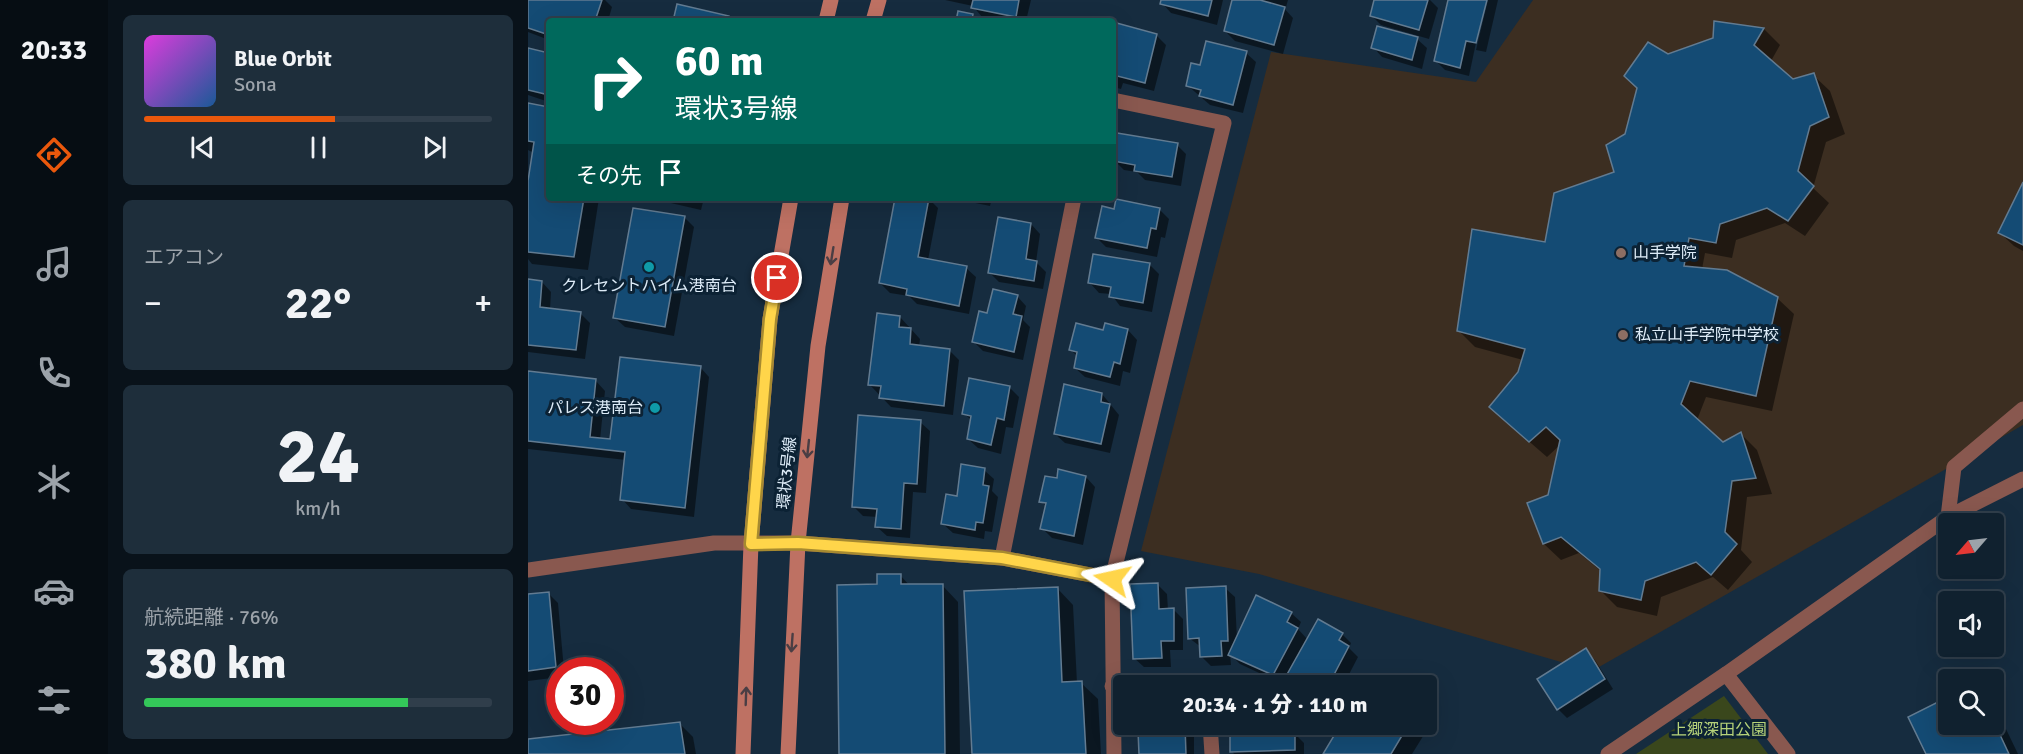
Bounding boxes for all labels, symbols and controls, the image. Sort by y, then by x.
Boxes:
text: 20:33 [21,34,87,67]
text: 60 m [675,36,764,87]
icon: right [576,42,654,120]
text: Blue Orbit [234,45,332,72]
text: Sona [234,72,277,97]
text: 環状3号線 [675,93,798,126]
icon: previous [186,131,219,164]
icon: pause [302,131,335,164]
icon: next [418,131,451,164]
icon: directions [33,134,75,176]
icon: arrive [654,156,687,189]
text: その先 [576,162,642,189]
icon: music [33,243,75,285]
place label: 山手学院 [1633,243,1697,263]
text: エアコン [144,245,224,270]
one-way arrow [827,245,838,265]
marker: 山手学院 [1614,246,1628,260]
pin [751,252,802,303]
marker: クレセントハイム港南台 [642,260,656,274]
icon: arrive [760,261,793,294]
text: 22° [285,276,351,331]
place label: クレセントハイム港南台 [561,276,737,296]
text: − [144,283,162,324]
text: + [474,283,492,324]
place label: 私立山手学院中学校 [1635,325,1779,345]
marker: 私立山手学院中学校 [1616,328,1630,342]
icon: phone [33,352,75,394]
place label: パレス港南台 [547,398,643,418]
marker: パレス港南台 [648,401,662,415]
text: 24 [276,409,360,505]
street label: 環状3号線 [773,436,801,510]
one-way arrow [802,439,813,459]
icon: climate [33,461,75,503]
text: km/h [295,496,341,521]
north arrow [1938,513,2004,579]
map controls [1938,513,2004,735]
position arrow [1080,547,1144,611]
icon: car [33,570,75,612]
button: sound [1938,591,2004,657]
text: 航続距離 · 76% [144,605,279,630]
one-way arrow [787,633,798,653]
text: 380 km [144,636,287,691]
speed limit sign: 30 [546,657,624,735]
button: search [1938,669,2004,735]
icon: filters [33,679,75,721]
one-way arrow [740,686,751,706]
text: 20:34 · 1 分 · 110 m [1183,691,1367,718]
park label: 上郷深田公園 [1671,720,1767,740]

